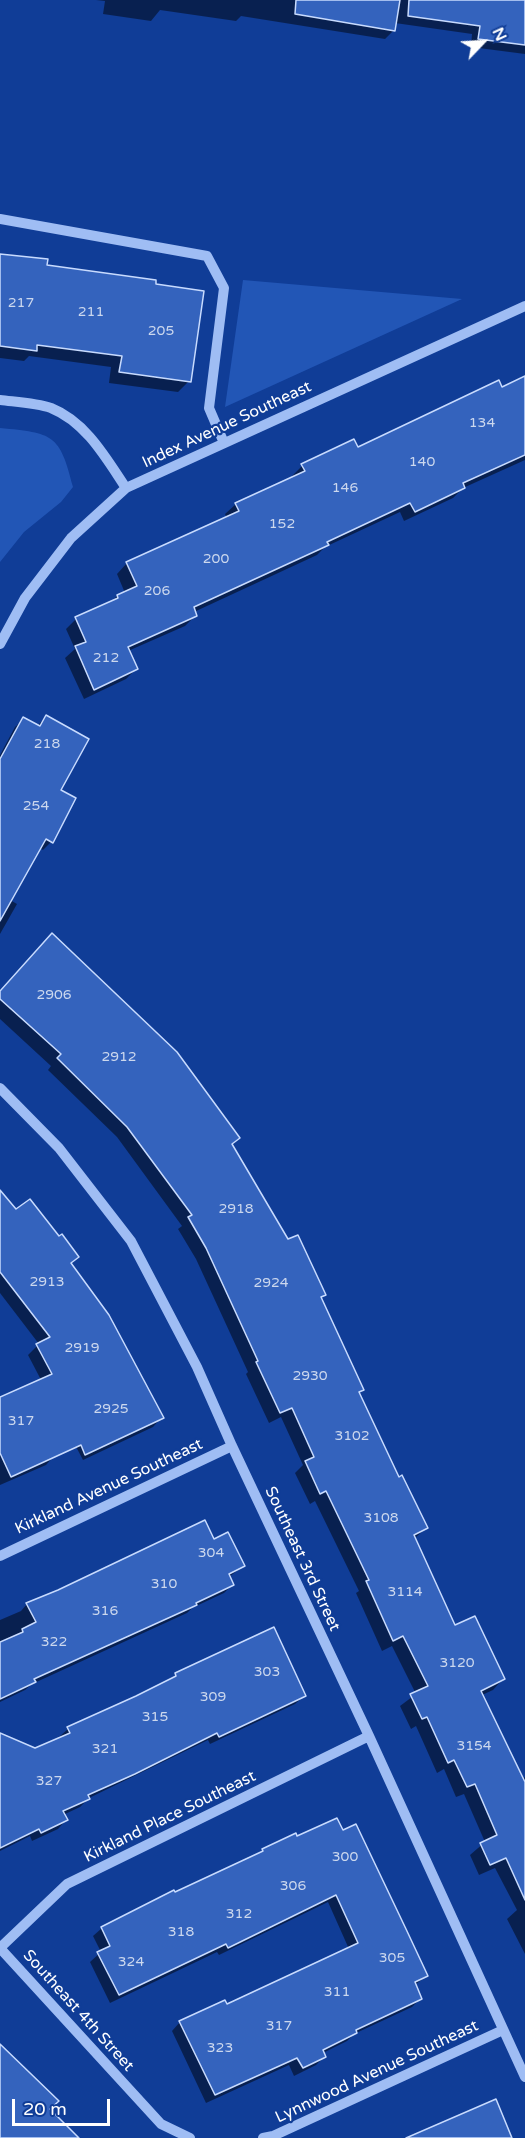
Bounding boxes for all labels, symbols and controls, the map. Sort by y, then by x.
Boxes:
north arrow [453,12,513,72]
text: N [488,24,511,44]
house number: 217 [8,295,34,311]
house number: 211 [78,304,104,320]
house number: 205 [148,323,174,339]
street label: Index Avenue Southeast [139,377,315,473]
house number: 134 [469,415,495,431]
house number: 140 [409,454,435,470]
house number: 146 [332,480,358,496]
house number: 152 [269,516,295,532]
house number: 200 [203,551,229,567]
house number: 206 [144,583,170,599]
house number: 212 [93,650,119,666]
house number: 218 [34,736,60,752]
house number: 254 [23,798,49,814]
house number: 2906 [36,987,72,1003]
house number: 2912 [101,1049,137,1065]
house number: 2918 [218,1201,254,1217]
house number: 2913 [29,1274,65,1290]
house number: 2924 [253,1275,289,1291]
house number: 2919 [64,1340,100,1356]
house number: 2930 [292,1368,328,1384]
house number: 2925 [93,1401,129,1417]
house number: 317 [8,1413,34,1429]
house number: 3102 [334,1428,370,1444]
street label: Kirkland Avenue Southeast [12,1435,206,1539]
street label: Southeast 3rd Street [260,1484,344,1634]
house number: 3108 [363,1510,399,1526]
house number: 304 [198,1545,224,1561]
house number: 310 [151,1576,177,1592]
house number: 3114 [387,1584,423,1600]
house number: 316 [92,1603,118,1619]
house number: 322 [41,1634,67,1650]
house number: 3120 [439,1655,475,1671]
house number: 303 [254,1664,280,1680]
house number: 309 [200,1689,226,1705]
house number: 315 [142,1709,168,1725]
house number: 3154 [456,1738,492,1754]
house number: 321 [92,1741,118,1757]
street label: Kirkland Place Southeast [81,1767,259,1867]
house number: 327 [36,1773,62,1789]
house number: 300 [332,1849,358,1865]
house number: 306 [280,1878,306,1894]
house number: 312 [226,1906,252,1922]
house number: 318 [168,1924,194,1940]
street label: Southeast 4th Street [18,1946,138,2076]
house number: 305 [379,1950,405,1966]
house number: 324 [118,1954,144,1970]
house number: 311 [324,1984,350,2000]
street label: Lynnwood Avenue Southeast [272,2016,482,2128]
house number: 317 [266,2018,292,2034]
house number: 323 [207,2040,233,2056]
scale bar [15,2087,112,2125]
text: 20 m [23,2098,67,2120]

